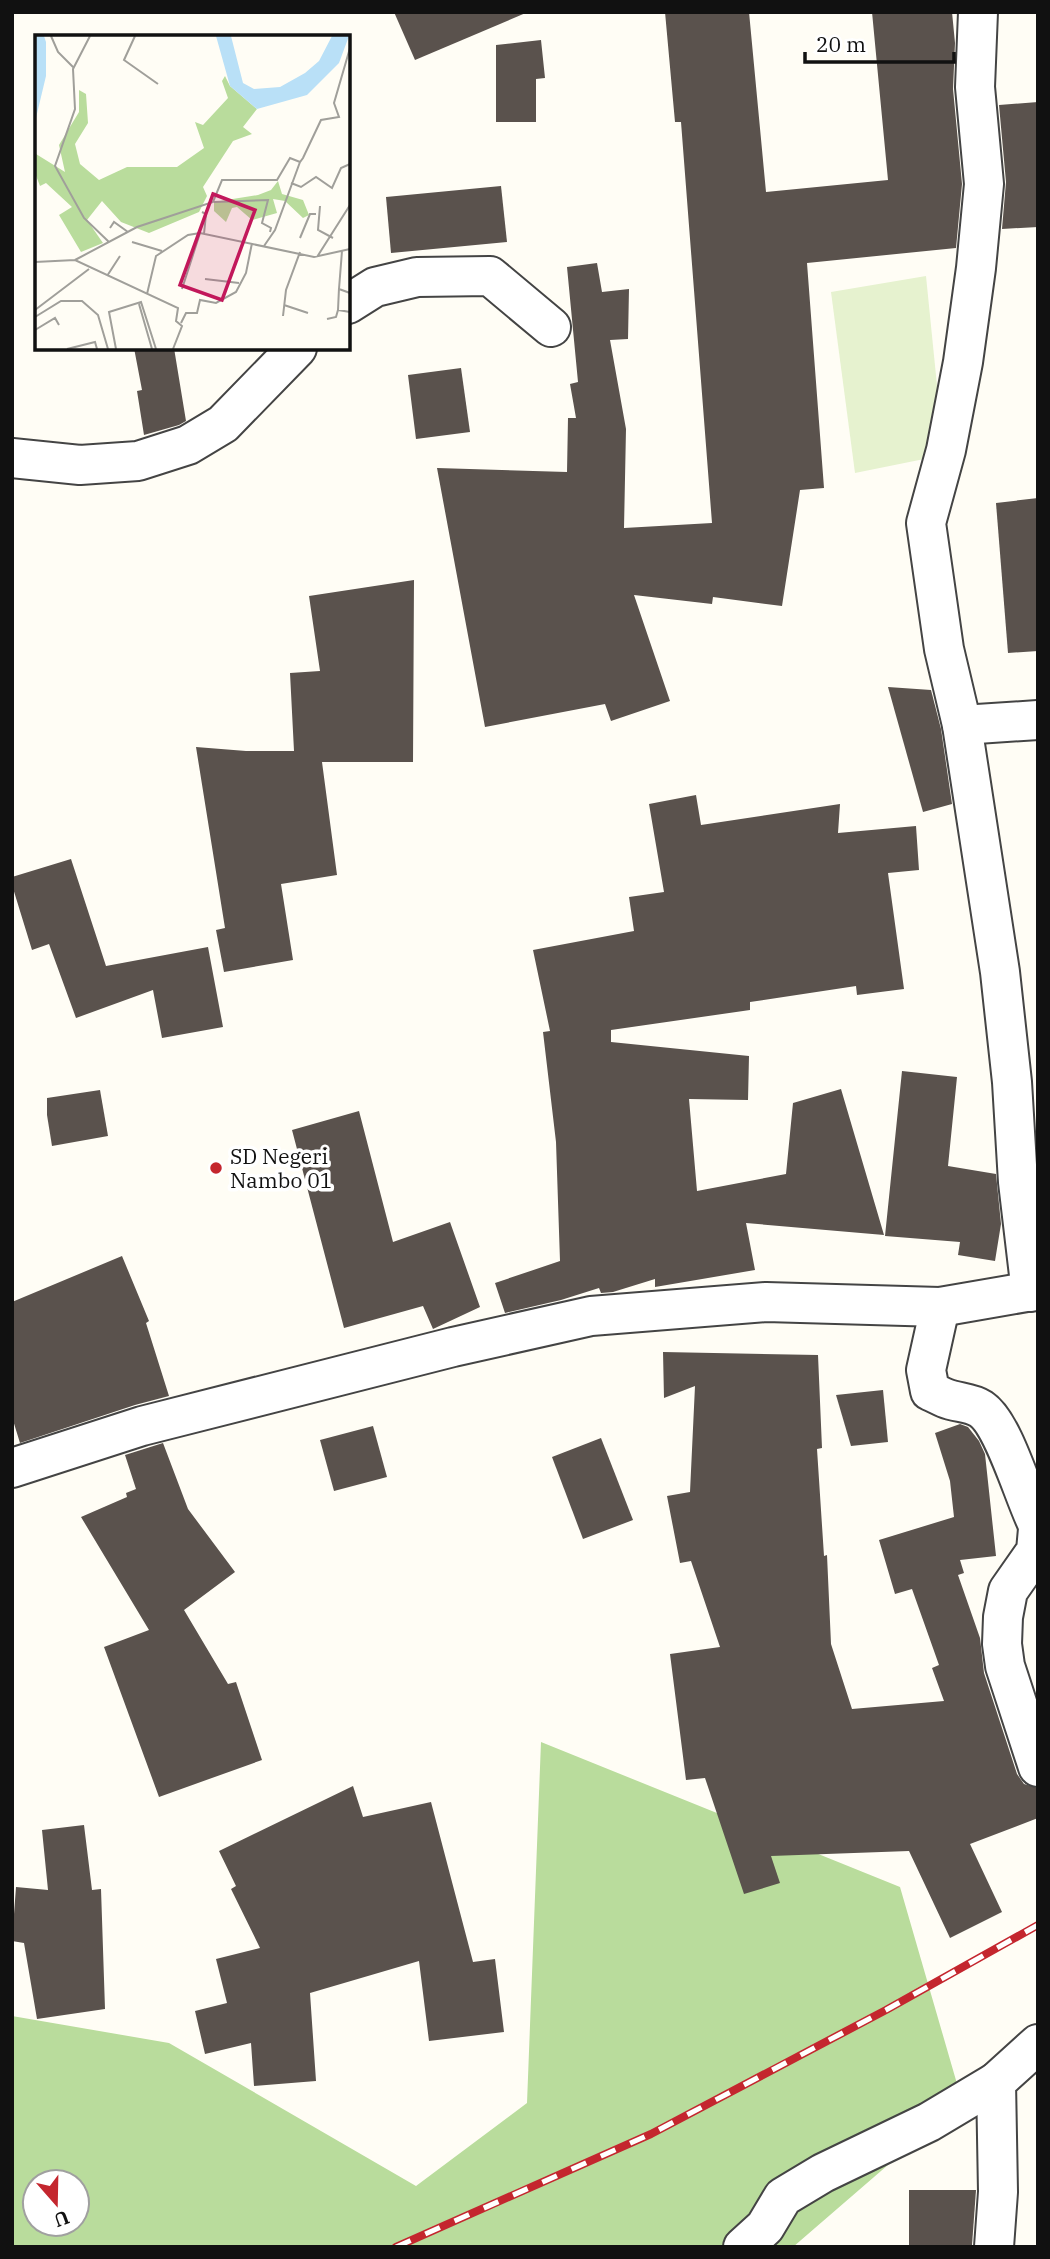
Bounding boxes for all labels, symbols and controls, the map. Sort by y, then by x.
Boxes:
scale bar [805,21,954,65]
text: 20 m [816,30,866,58]
inset map [35,35,350,350]
place label: SD Negeri Nambo 01 [230,1142,332,1194]
marker: SD Negeri Nambo 01 [208,1160,224,1176]
north arrow [21,2168,91,2238]
text: U [51,2205,73,2233]

